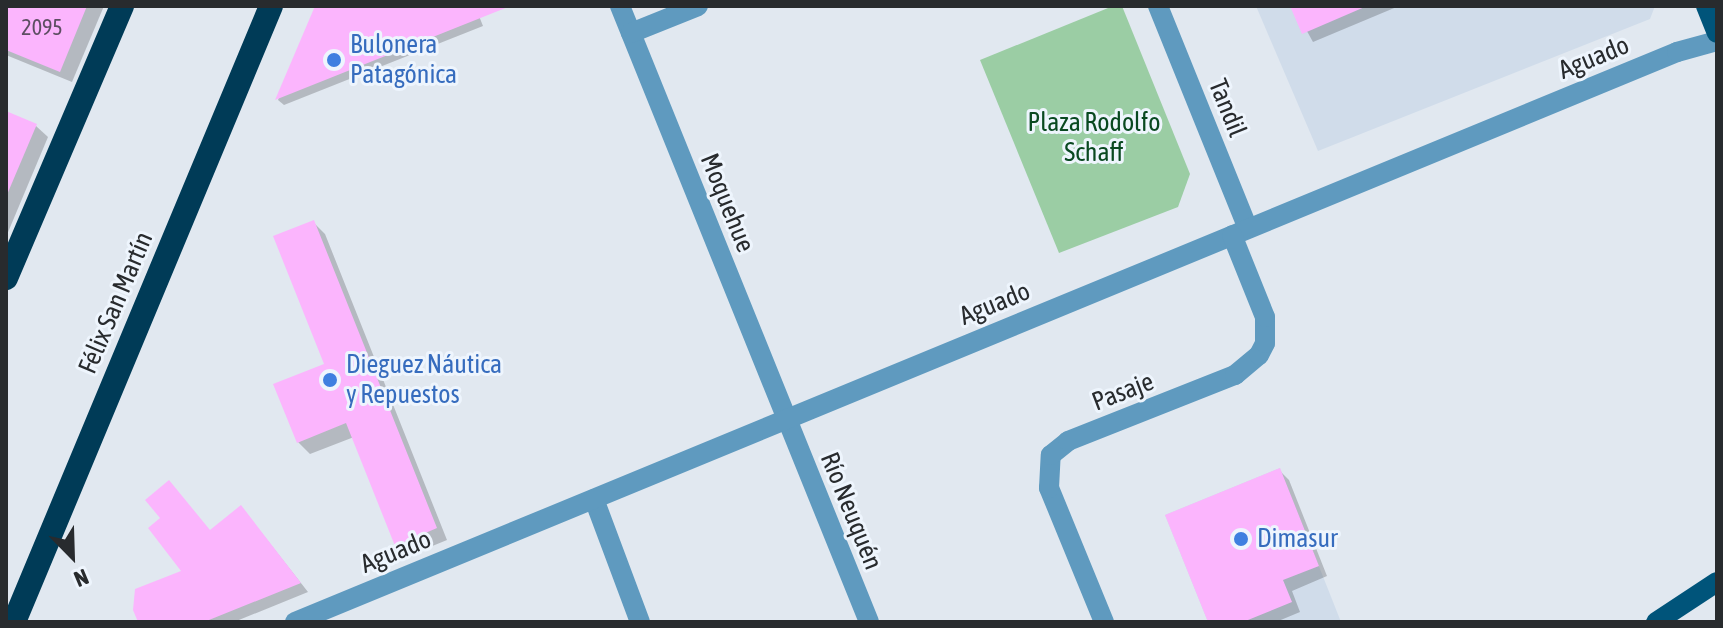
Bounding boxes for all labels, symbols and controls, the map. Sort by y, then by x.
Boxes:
house number: 2095 [21,15,63,41]
place label: Bulonera Patagónica [350,29,457,90]
street label: Aguado [1554,30,1634,86]
marker: Bulonera Patagónica [325,51,343,69]
street label: Tandil [1201,75,1253,141]
park label: Plaza Rodolfo Schaff [1028,107,1160,168]
street label: Moquehue [693,149,761,257]
street label: Félix San Martín [72,227,160,379]
street label: Aguado [955,276,1035,332]
place label: Dieguez Náutica y Repuestos [346,349,502,410]
street label: Pasaje [1088,366,1158,418]
marker: Dieguez Náutica y Repuestos [321,371,339,389]
street label: Río Neuquén [813,448,889,574]
north arrow [32,516,112,596]
place label: Dimasur [1257,523,1338,555]
street label: Aguado [356,524,436,580]
marker: Dimasur [1232,530,1250,548]
text: N [70,564,92,593]

